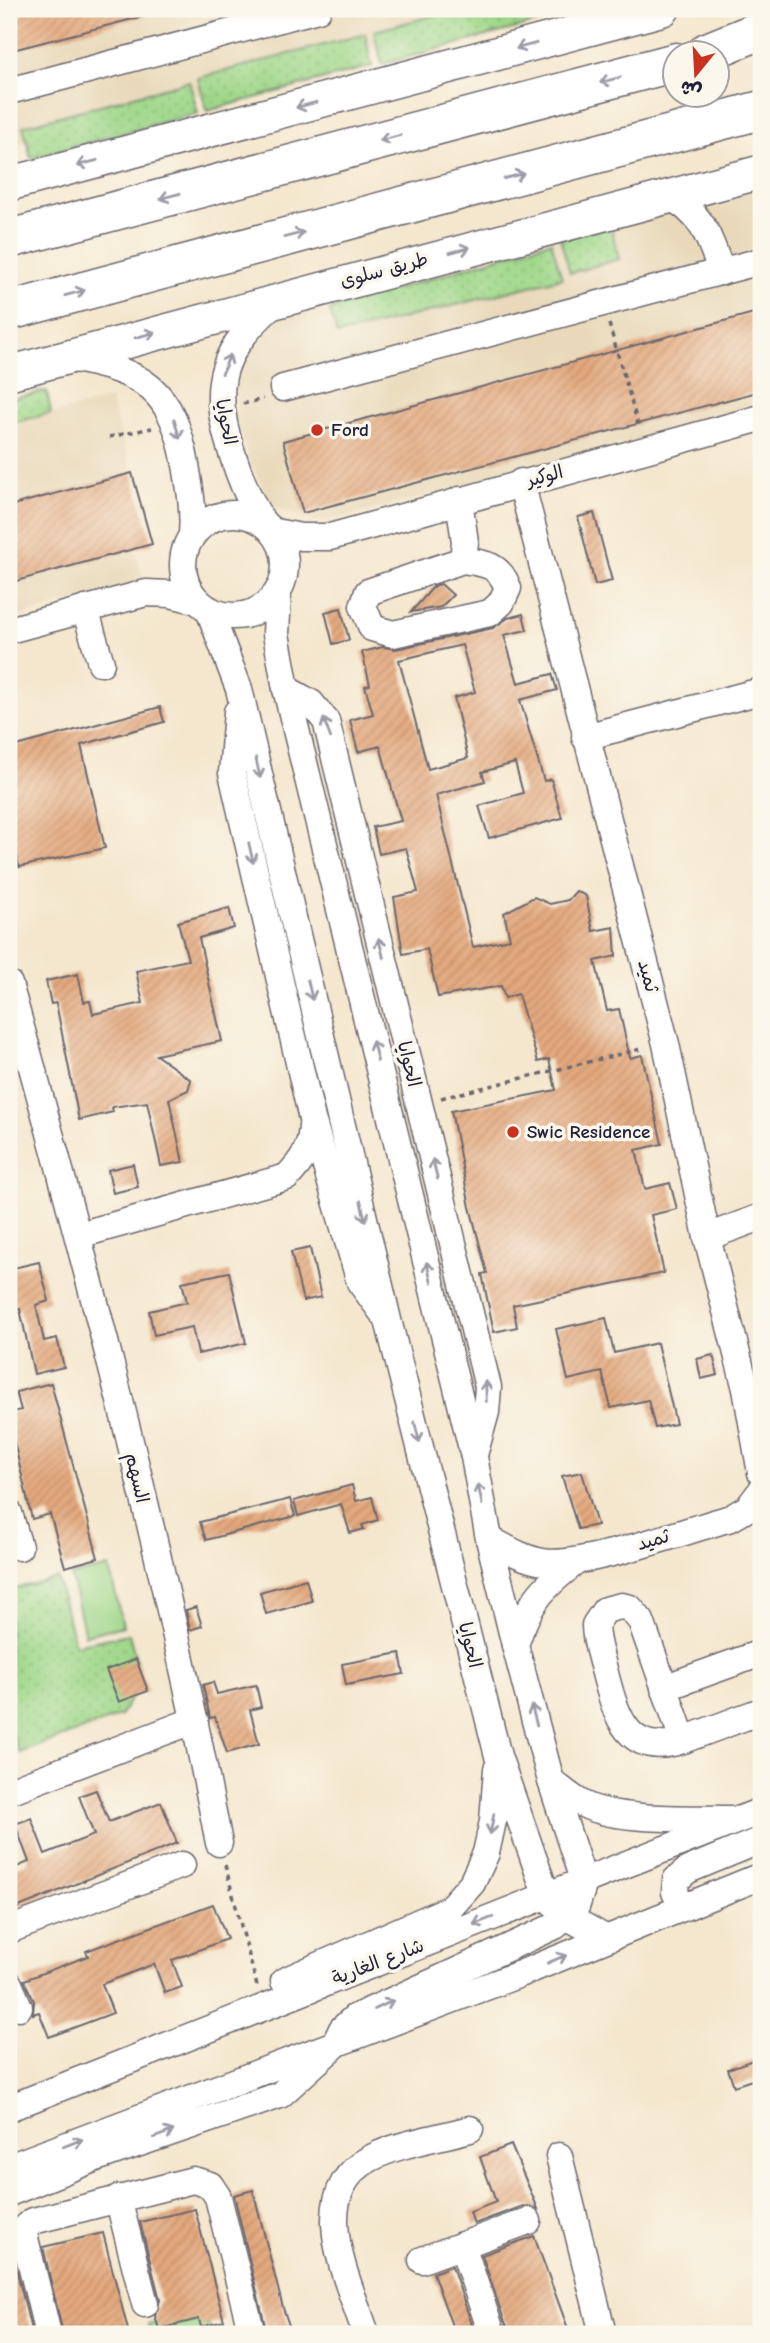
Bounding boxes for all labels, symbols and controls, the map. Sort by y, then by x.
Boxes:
north arrow [662,38,732,108]
one-way arrow [515,40,538,53]
one-way arrow [599,74,621,87]
text: ش [678,75,704,103]
one-way arrow [296,99,318,112]
one-way arrow [379,132,401,145]
one-way arrow [76,157,98,170]
one-way arrow [502,169,525,182]
one-way arrow [159,190,181,203]
one-way arrow [283,227,305,240]
one-way arrow [448,243,470,256]
street label: طريق سلوى [338,248,431,293]
one-way arrow [63,286,86,299]
one-way arrow [134,328,156,341]
one-way arrow [221,354,234,375]
street label: الحوايا [211,397,241,447]
one-way arrow [172,418,185,440]
place label: Ford [331,419,369,441]
marker: Ford [309,422,325,438]
street label: الوكير [522,461,566,493]
one-way arrow [319,717,332,739]
one-way arrow [252,756,265,779]
one-way arrow [244,841,258,864]
one-way arrow [374,937,387,960]
street label: ثميد [633,957,663,995]
one-way arrow [304,978,317,1000]
street label: الحوايا [393,1039,425,1089]
one-way arrow [368,1040,381,1063]
place label: Swic Residence [527,1121,650,1143]
marker: Swic Residence [505,1124,521,1140]
one-way arrow [428,1158,441,1181]
one-way arrow [356,1199,370,1222]
one-way arrow [421,1261,435,1284]
one-way arrow [479,1379,492,1402]
one-way arrow [411,1420,424,1443]
street label: السهم [118,1451,153,1506]
one-way arrow [473,1483,487,1506]
street label: ثميد [634,1525,672,1555]
street label: الحوايا [454,1620,486,1670]
one-way arrow [527,1704,540,1727]
one-way arrow [485,1812,498,1835]
one-way arrow [473,1916,495,1929]
street label: شارع الغارية [329,1934,428,1991]
one-way arrow [546,1951,567,1964]
one-way arrow [373,1997,394,2011]
one-way arrow [153,2127,175,2140]
one-way arrow [61,2136,83,2148]

